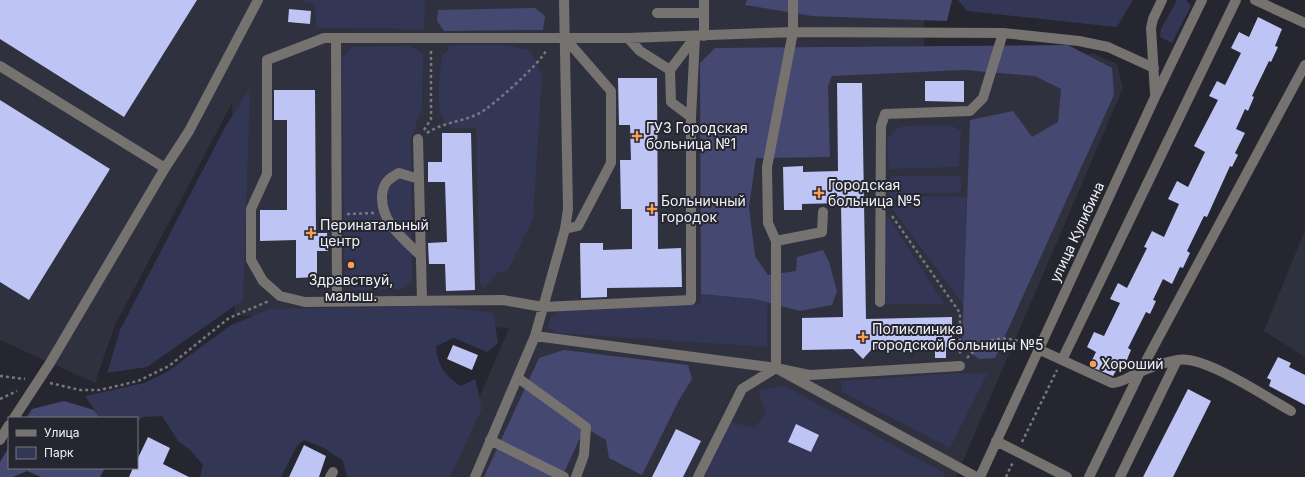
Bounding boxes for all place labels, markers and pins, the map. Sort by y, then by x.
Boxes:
place label: ГУЗ Городская больница №1 [646,119,748,152]
marker: ГУЗ Городская больница №1 [631,130,643,142]
place label: Городская больница №5 [828,176,921,209]
marker: Городская больница №5 [813,187,825,199]
place label: Больничный городок [661,192,746,225]
marker: Больничный городок [646,203,658,215]
place label: Перинатальный центр [320,216,429,249]
marker: Перинатальный центр [305,227,317,239]
marker: Здравствуй, малыш. [346,260,356,270]
place label: Здравствуй, малыш. [309,271,393,304]
place label: Поликлиника городской больницы №5 [872,320,1043,353]
marker: Поликлиника городской больницы №5 [857,331,869,343]
place label: Хороший [1101,355,1164,372]
marker: Хороший [1088,359,1098,369]

